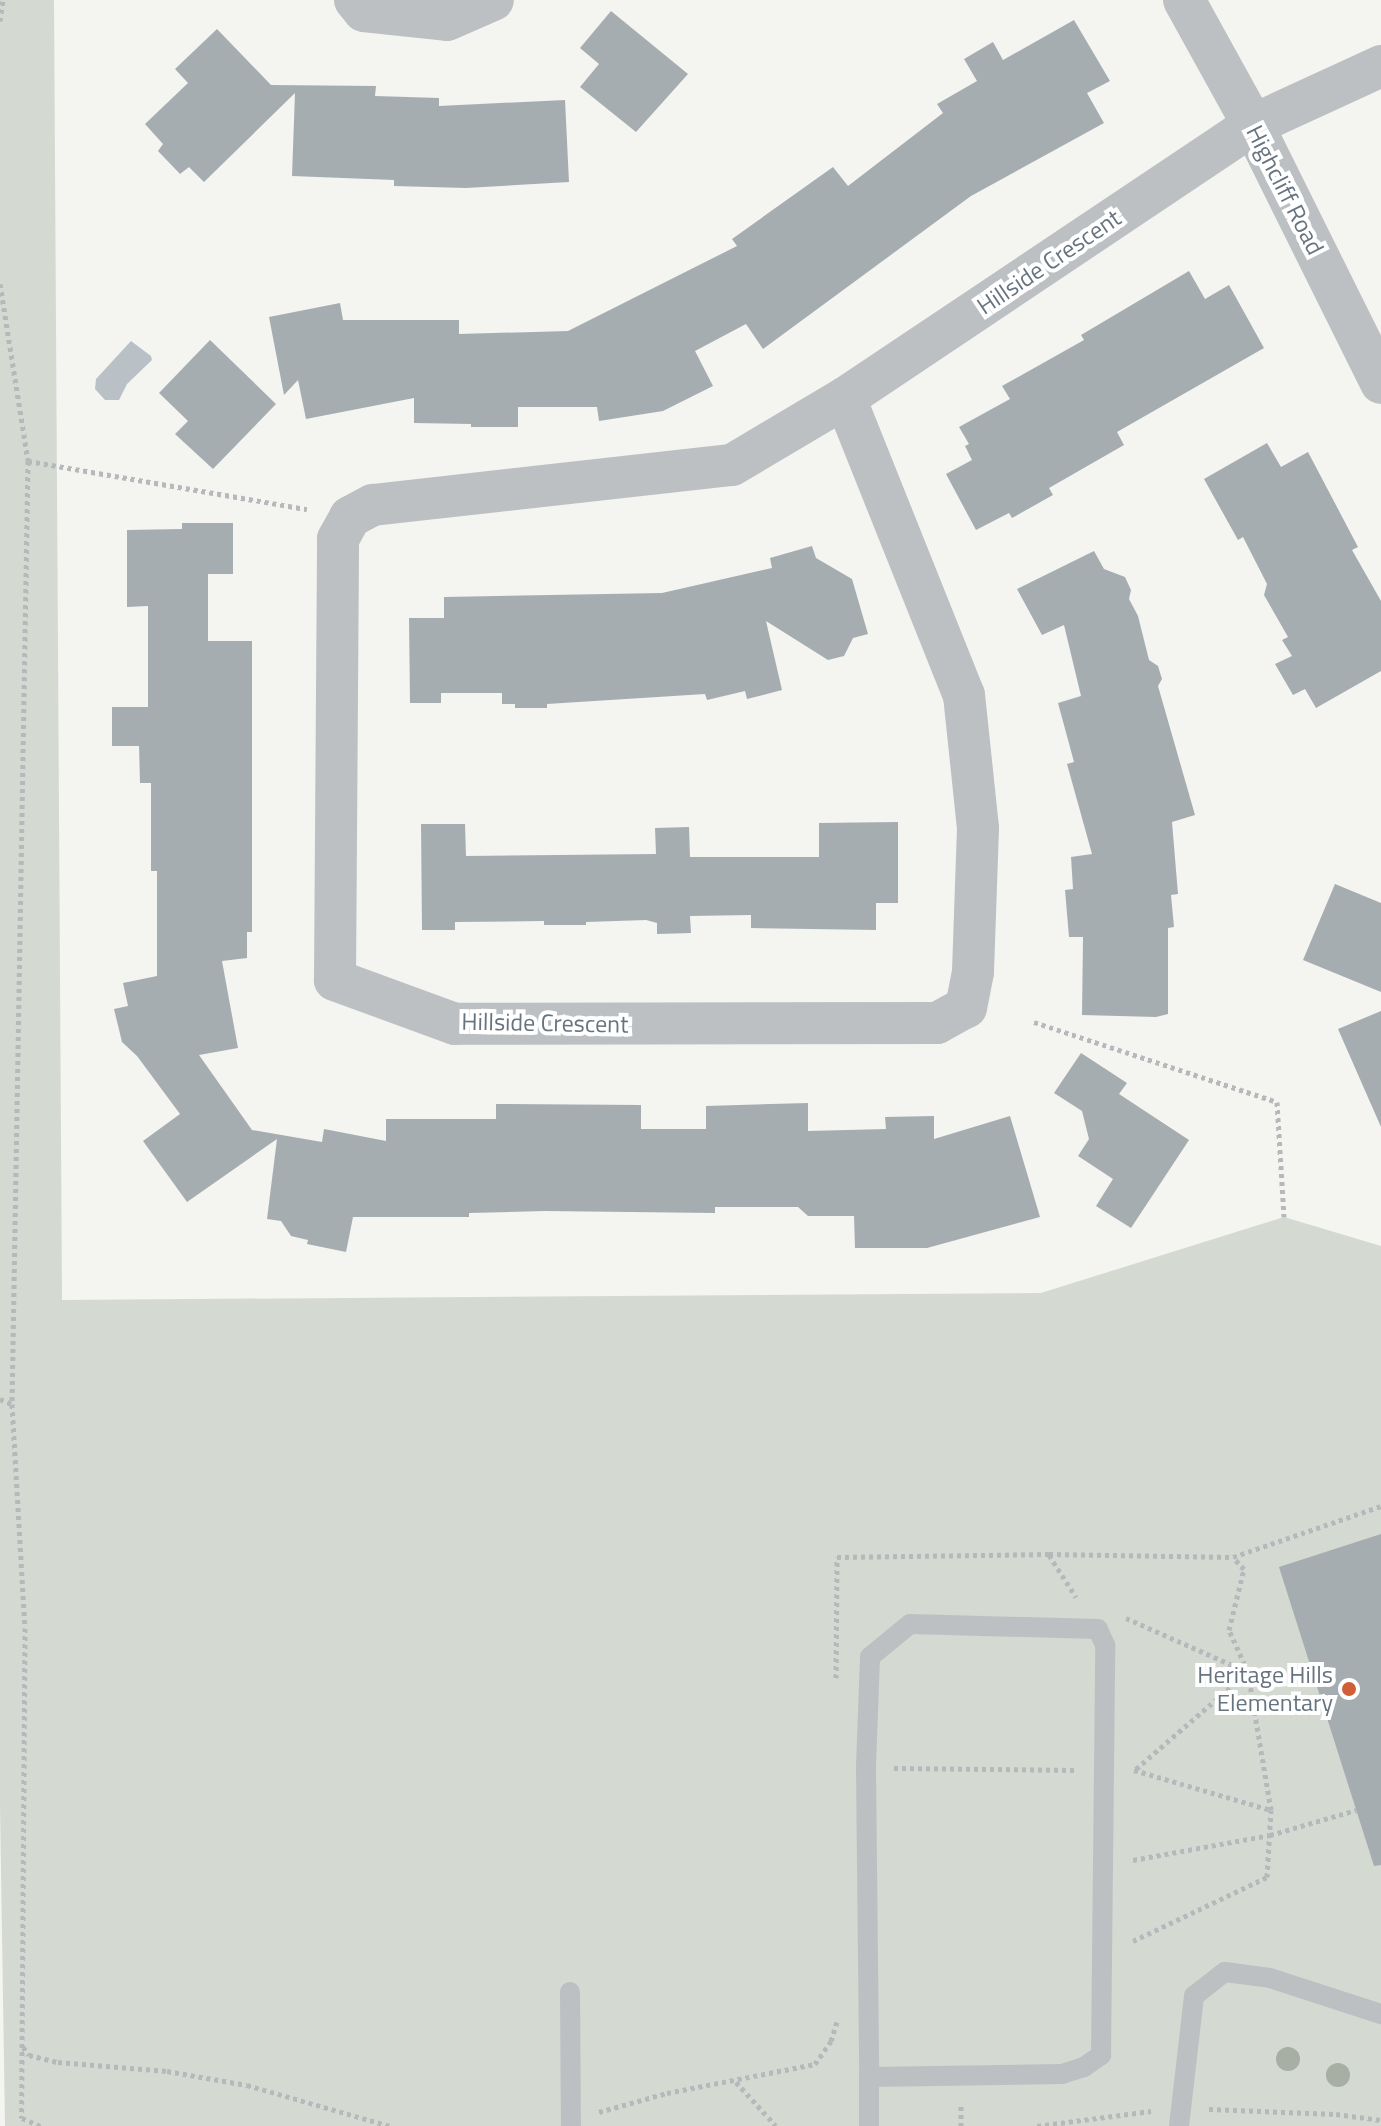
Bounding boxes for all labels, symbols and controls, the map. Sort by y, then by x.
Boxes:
street label: Highcliff Road [1240,121,1330,259]
street label: Hillside Crescent [972,203,1126,321]
street label: Hillside Crescent [461,1007,629,1039]
place label: Heritage Hills Elementary [1197,1661,1333,1717]
marker: Heritage Hills Elementary [1340,1680,1358,1698]

